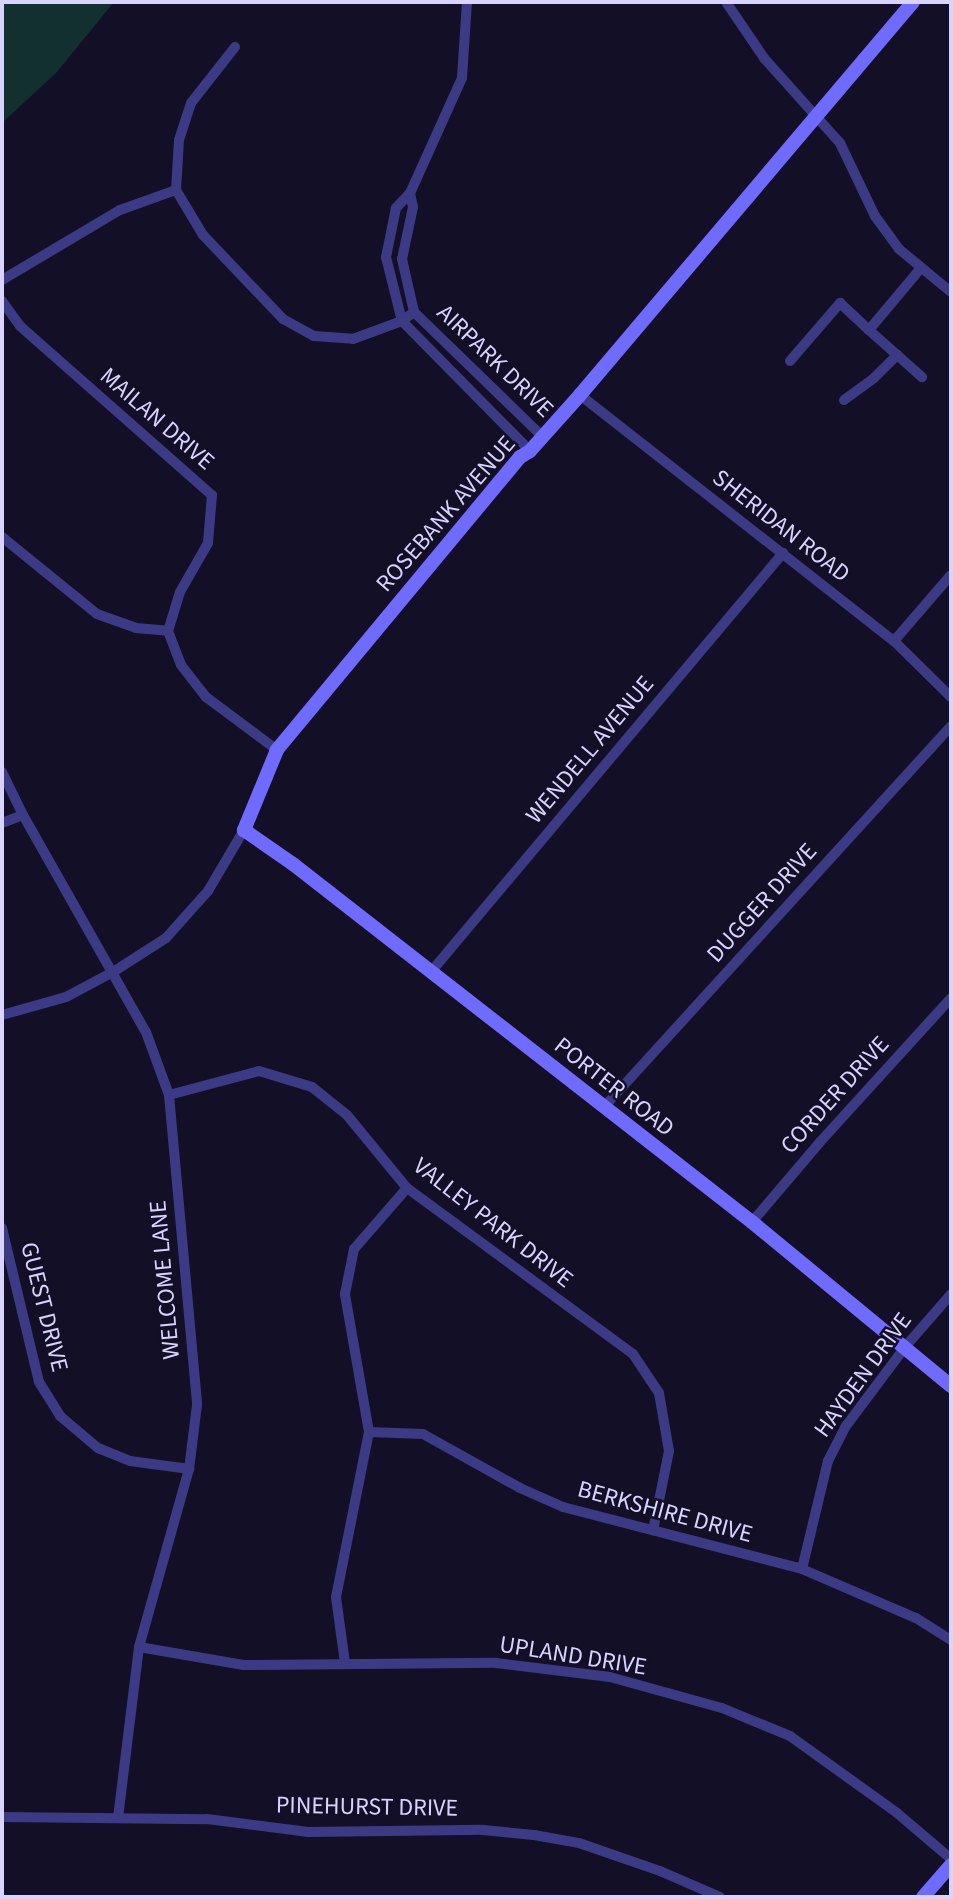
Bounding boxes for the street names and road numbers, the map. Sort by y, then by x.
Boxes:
street label: AIRPARK DRIVE [431,298,559,424]
street label: MAILAN DRIVE [94,362,220,476]
street label: ROSEBANK AVENUE [370,430,522,598]
street label: SHERIDAN ROAD [707,464,855,588]
street label: WENDELL AVENUE [520,670,660,830]
street label: DUGGER DRIVE [701,837,823,969]
street label: CORDER DRIVE [775,1030,895,1160]
street label: PORTER ROAD [548,1031,680,1143]
street label: VALLEY PARK DRIVE [407,1152,579,1294]
street label: WELCOME LANE [144,1199,186,1361]
street label: GUEST DRIVE [14,1239,74,1375]
street label: HAYDEN DRIVE [808,1307,918,1443]
street label: BERKSHIRE DRIVE [574,1475,756,1549]
street label: UPLAND DRIVE [497,1630,649,1682]
street label: PINEHURST DRIVE [276,1791,458,1823]

